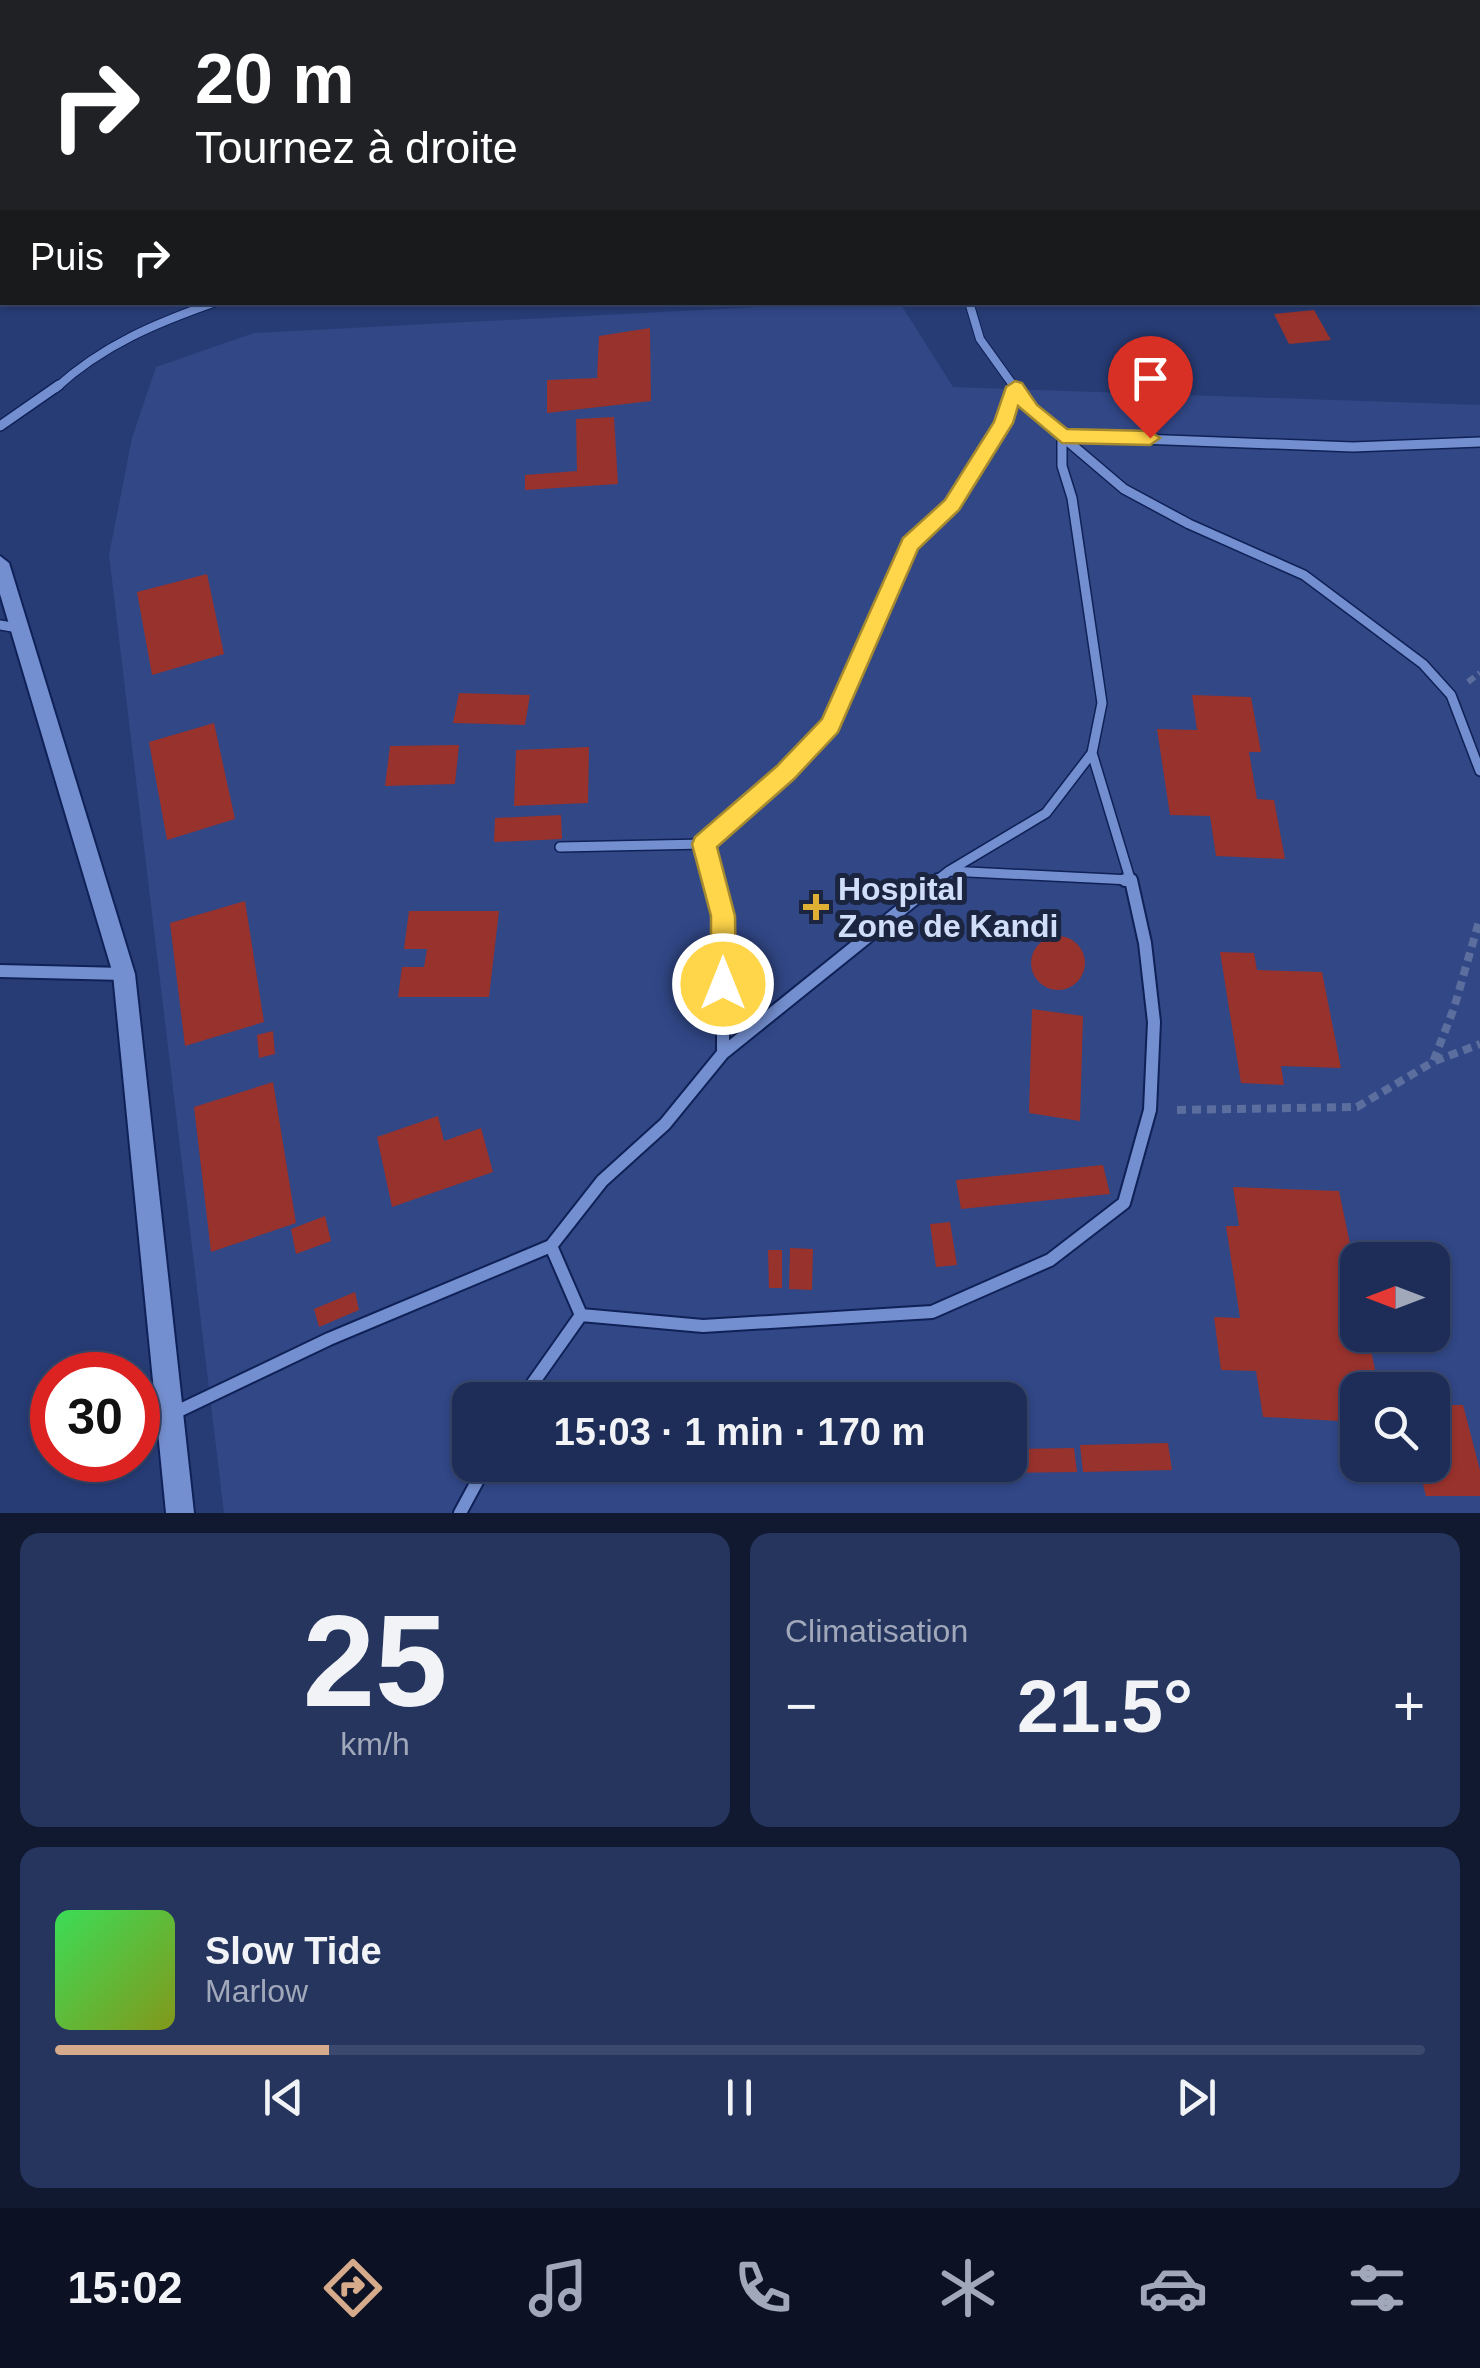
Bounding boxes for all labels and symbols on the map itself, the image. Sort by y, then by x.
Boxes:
pin [1108,336,1193,439]
place label: Hospital Zone de Kandi [838,871,1058,944]
marker: Hospital Zone de Kandi [803,894,829,920]
position arrow [671,932,775,1036]
north arrow [1340,1242,1450,1352]
speed limit sign: 30 [30,1352,160,1482]

